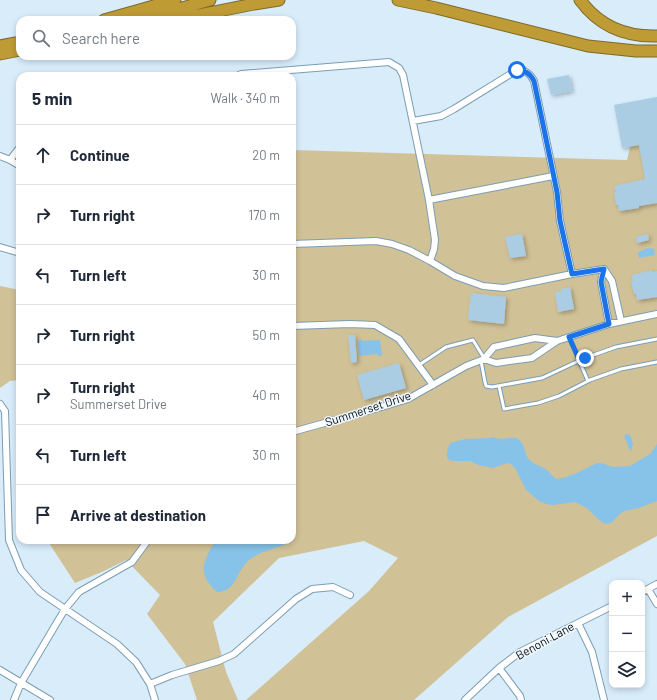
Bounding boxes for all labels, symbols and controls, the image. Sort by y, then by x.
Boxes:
search box [16,16,296,60]
icon: search [30,27,52,49]
text: Search here [62,29,140,47]
route start [508,61,526,79]
text: 5 min [32,88,72,108]
text: Walk · 340 m [211,90,280,106]
icon: ahead [32,144,54,166]
text: Continue [70,146,130,164]
text: 20 m [252,147,280,163]
icon: right [32,204,54,226]
text: Turn right [70,206,135,224]
text: 170 m [249,207,280,223]
icon: left [32,264,54,286]
text: Turn left [70,266,126,284]
text: 30 m [253,267,280,283]
icon: right [32,324,54,346]
text: Turn right [70,326,135,344]
text: 50 m [253,327,280,343]
route end [576,349,594,367]
text: Turn right [70,378,135,396]
icon: right [32,384,54,406]
text: 40 m [252,387,280,403]
street label: Summerset Drive [323,388,412,429]
text: Summerset Drive [70,396,167,412]
icon: left [32,444,54,466]
text: Turn left [70,446,126,464]
text: 30 m [253,447,280,463]
icon: arrive [32,504,54,526]
text: Arrive at destination [70,506,206,524]
map controls [609,580,645,688]
button: + [609,580,645,616]
button: − [609,616,645,652]
street label: Benoni Lane [513,618,576,662]
button: layers [609,652,645,688]

